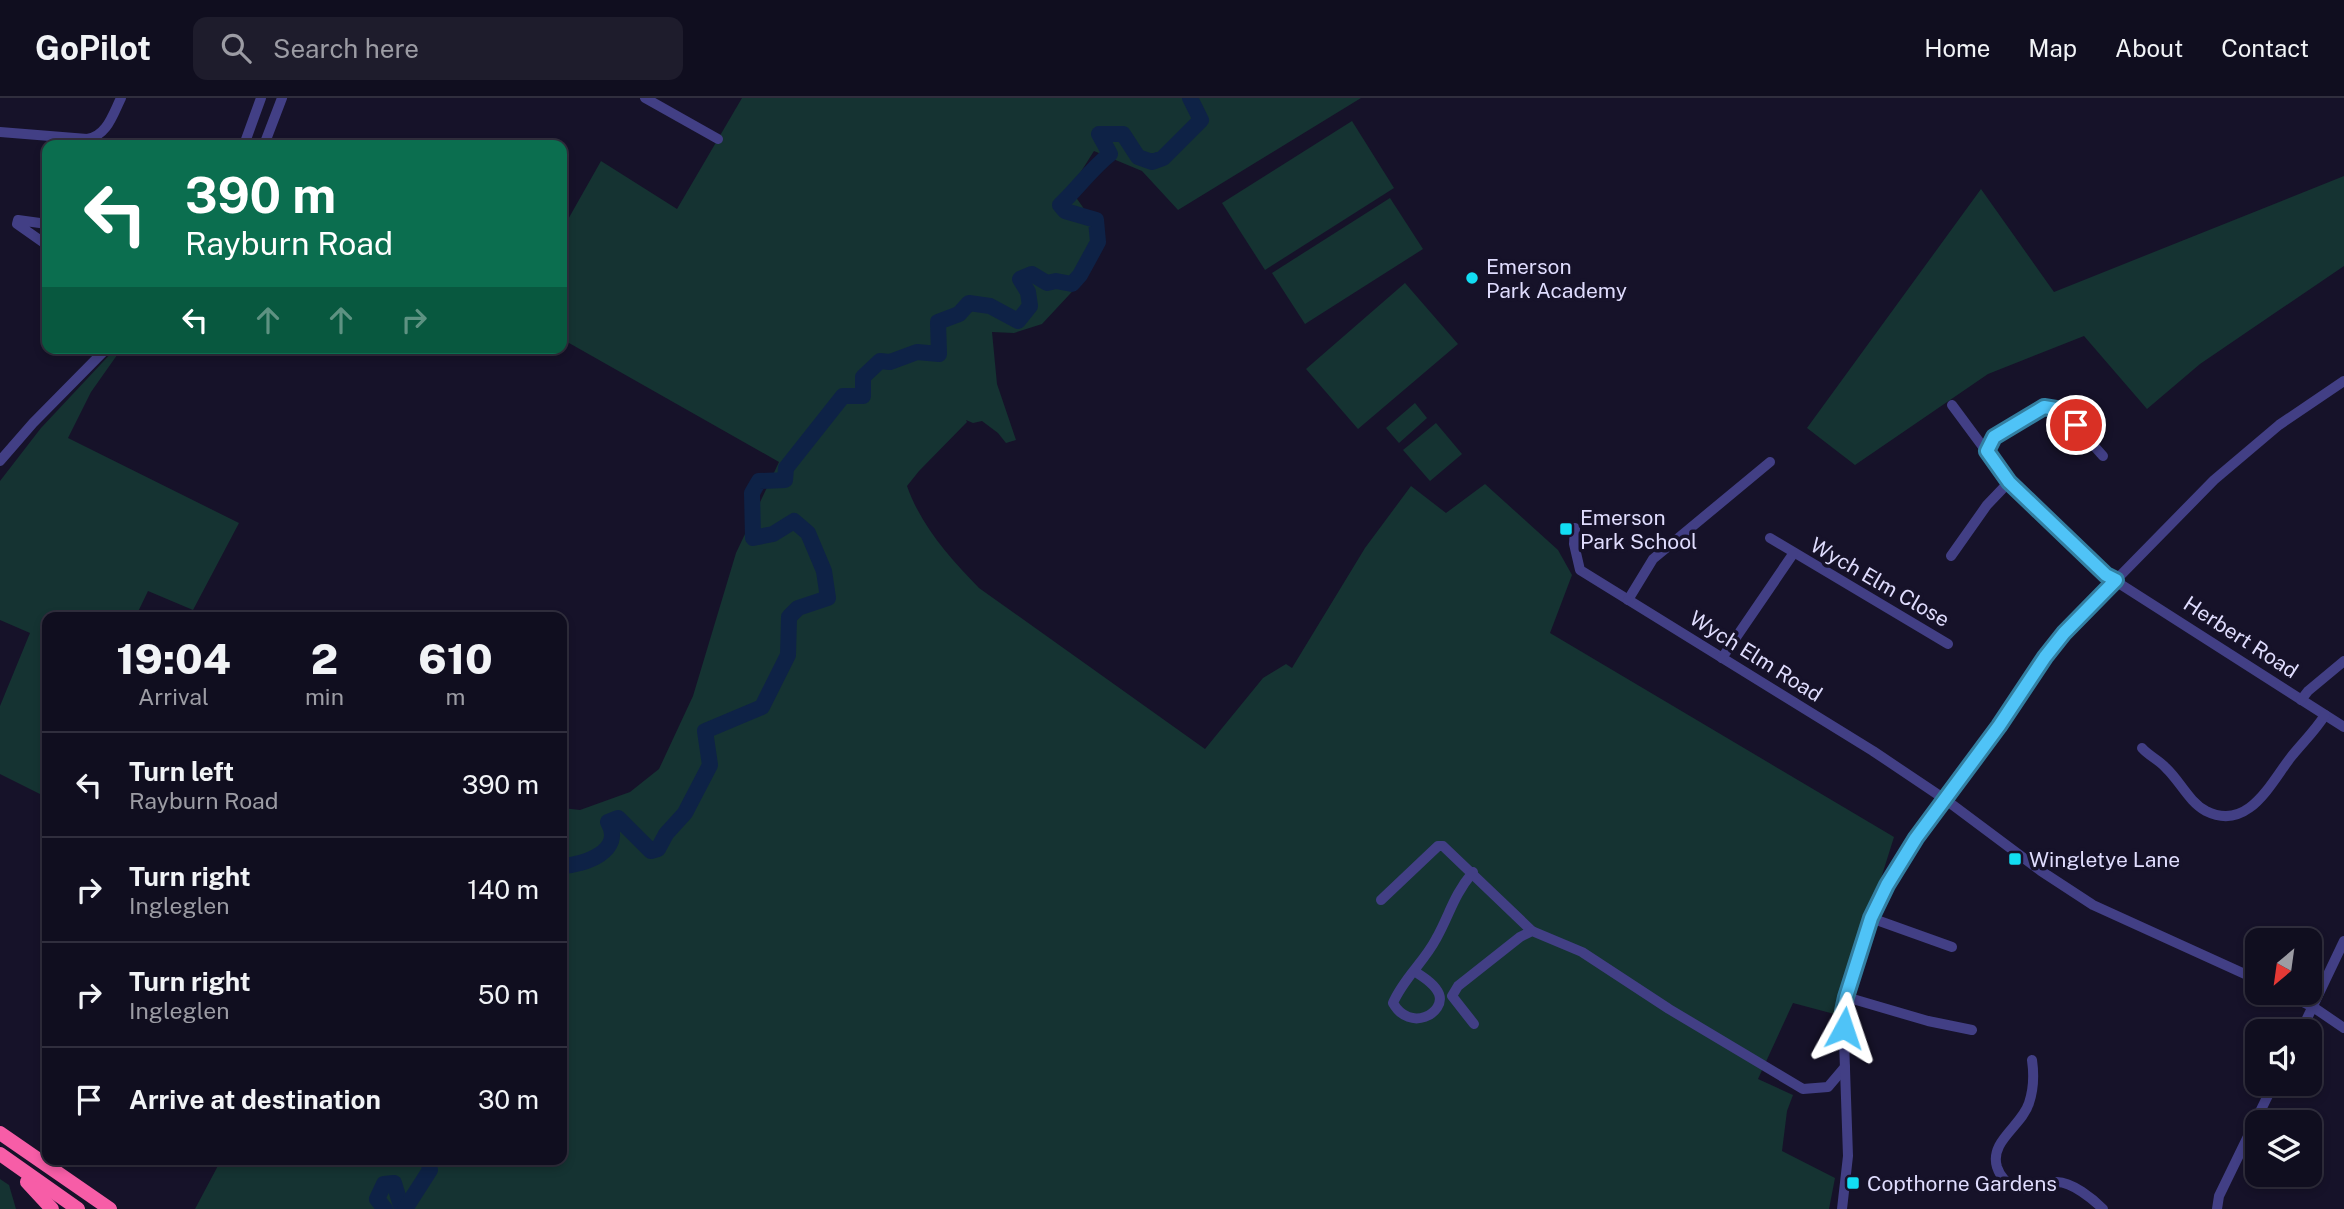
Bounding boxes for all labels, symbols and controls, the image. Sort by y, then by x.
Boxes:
search box [193,17,683,80]
text: GoPilot [35,29,151,67]
icon: search [217,29,255,67]
text: Search here [273,33,419,64]
text: Home [1924,34,1990,62]
text: Map [2028,34,2077,62]
text: About [2115,34,2183,62]
text: Contact [2221,34,2309,62]
text: 390 m [185,166,336,224]
icon: left [70,168,161,259]
text: Rayburn Road [185,225,393,262]
place label: Emerson Park Academy [1486,254,1627,303]
marker: Emerson Park Academy [1464,270,1480,286]
icon: left [176,301,214,339]
icon: ahead [249,301,287,339]
icon: ahead [322,301,360,339]
icon: right [395,301,433,339]
pin [2046,395,2106,455]
icon: arrive [2057,406,2095,444]
place label: Emerson Park School [1580,505,1697,554]
marker: Emerson Park School [1558,521,1574,537]
street label: Wych Elm Close [1806,532,1954,632]
street label: Herbert Road [2179,591,2303,683]
street label: Wych Elm Road [1685,605,1827,707]
text: 19:04 [116,634,231,683]
text: 2 [311,634,338,683]
text: 610 [418,634,493,683]
text: Arrival [138,683,209,710]
text: min [305,683,344,710]
text: m [446,683,465,710]
text: Turn left [129,756,234,787]
icon: left [70,766,108,804]
text: 390 m [462,769,539,800]
text: Rayburn Road [129,787,278,814]
place label: Wingletye Lane [2029,847,2180,872]
marker: Wingletye Lane [2007,851,2023,867]
text: Turn right [129,861,251,892]
icon: right [70,871,108,909]
text: 140 m [467,874,539,905]
text: Ingleglen [129,892,229,919]
north arrow [2245,928,2322,1004]
map controls [2245,928,2322,1187]
text: Turn right [129,966,251,997]
icon: right [70,976,108,1014]
text: 50 m [478,979,539,1010]
position arrow [1807,991,1881,1065]
text: Ingleglen [129,997,229,1024]
button: sound [2245,1019,2322,1096]
icon: arrive [70,1081,108,1119]
text: Arrive at destination [129,1084,381,1115]
text: 30 m [478,1084,539,1115]
button: layers [2245,1110,2322,1187]
place label: Copthorne Gardens [1867,1171,2057,1196]
marker: Copthorne Gardens [1845,1175,1861,1191]

